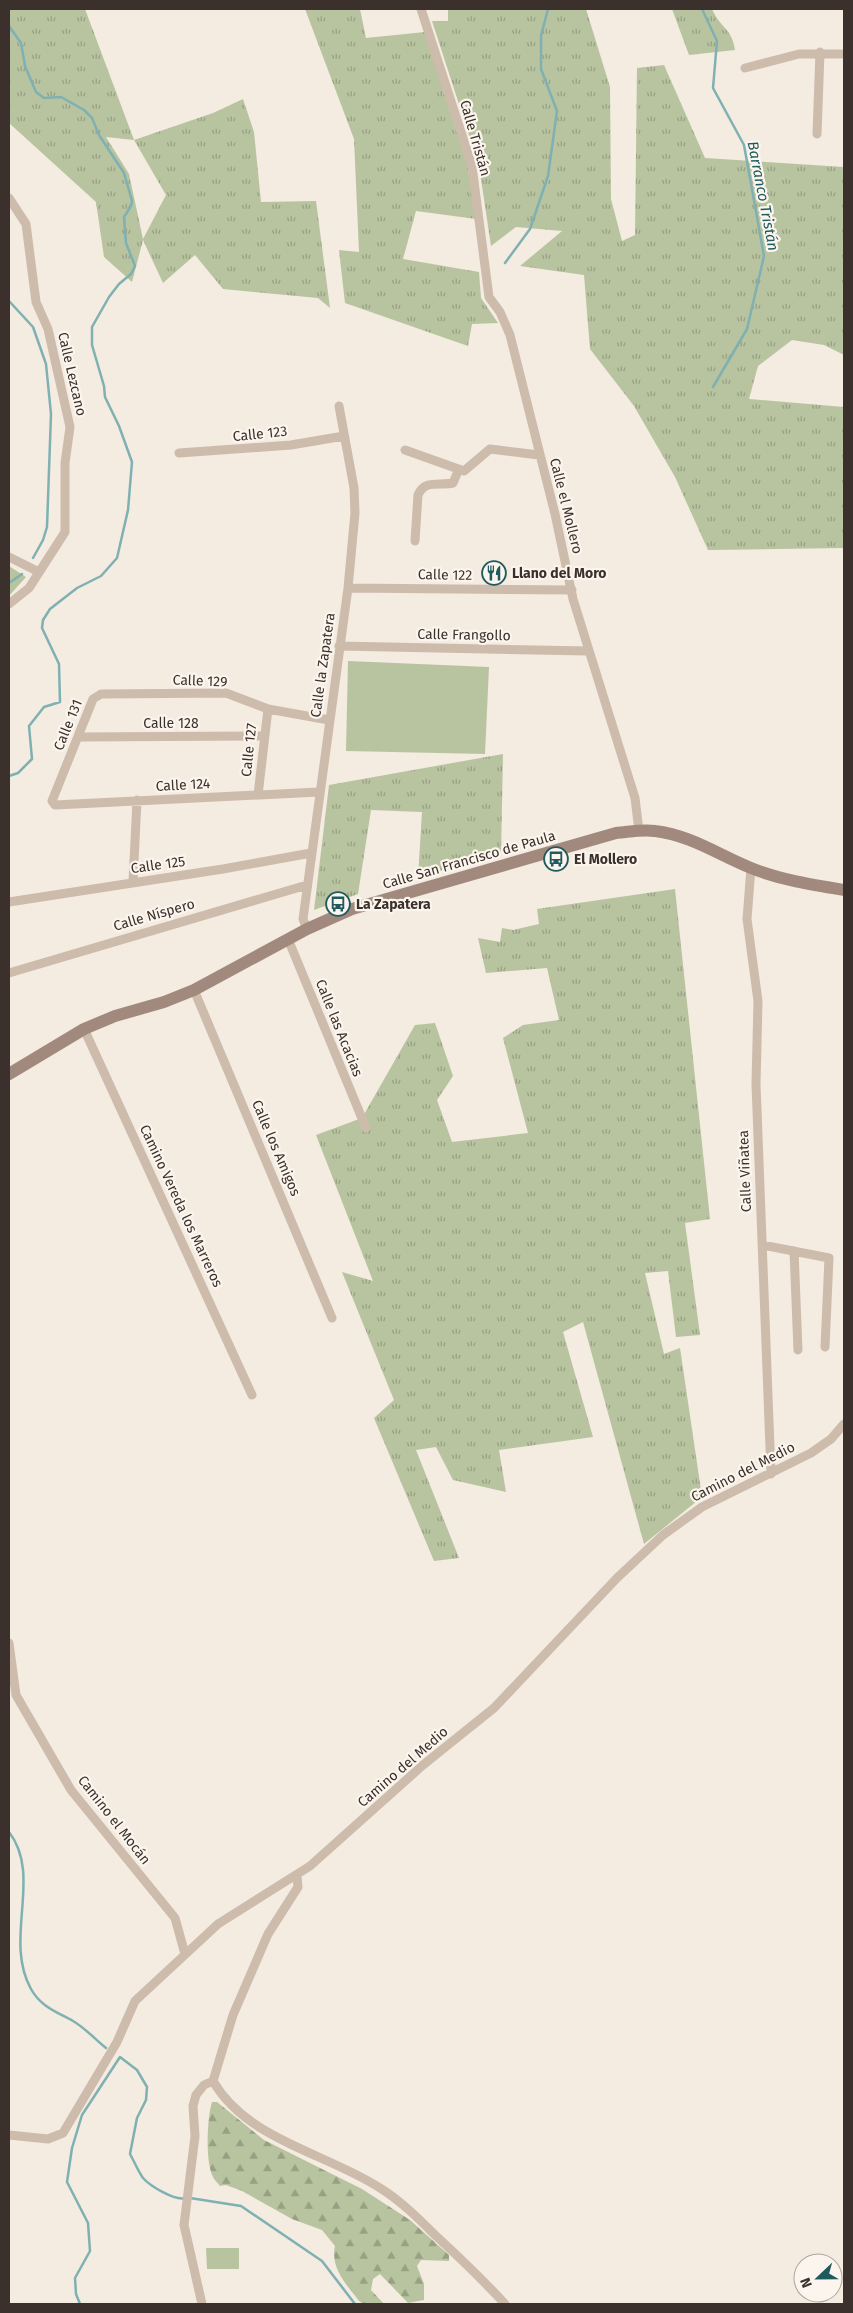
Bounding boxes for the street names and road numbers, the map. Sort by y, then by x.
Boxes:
street label: Calle Tristán [456,98,494,178]
street label: Calle Lezcano [54,330,90,418]
street label: Calle 123 [232,423,288,445]
street label: Calle el Mollero [546,456,586,556]
street label: Calle 122 [418,566,472,584]
street label: Calle la Zapatera [307,612,339,718]
street label: Calle Frangollo [417,626,511,644]
street label: Calle 129 [172,672,228,690]
street label: Calle 131 [50,697,86,753]
street label: Calle 128 [143,715,199,732]
street label: Calle 127 [238,722,260,778]
street label: Calle 124 [155,775,211,795]
street label: Calle San Francisco de Paula [381,827,557,893]
street label: Calle 125 [130,853,186,877]
street label: Calle Níspero [111,895,197,935]
street label: Calle las Acacias [312,977,366,1079]
street label: Calle los Amigos [248,1097,304,1199]
street label: Camino Vereda los Marreros [136,1122,226,1290]
street label: Calle Viñatea [735,1130,755,1212]
street label: Camino del Medio [688,1439,798,1505]
street label: Camino del Medio [354,1723,452,1811]
street label: Camino el Mocán [74,1772,154,1868]

